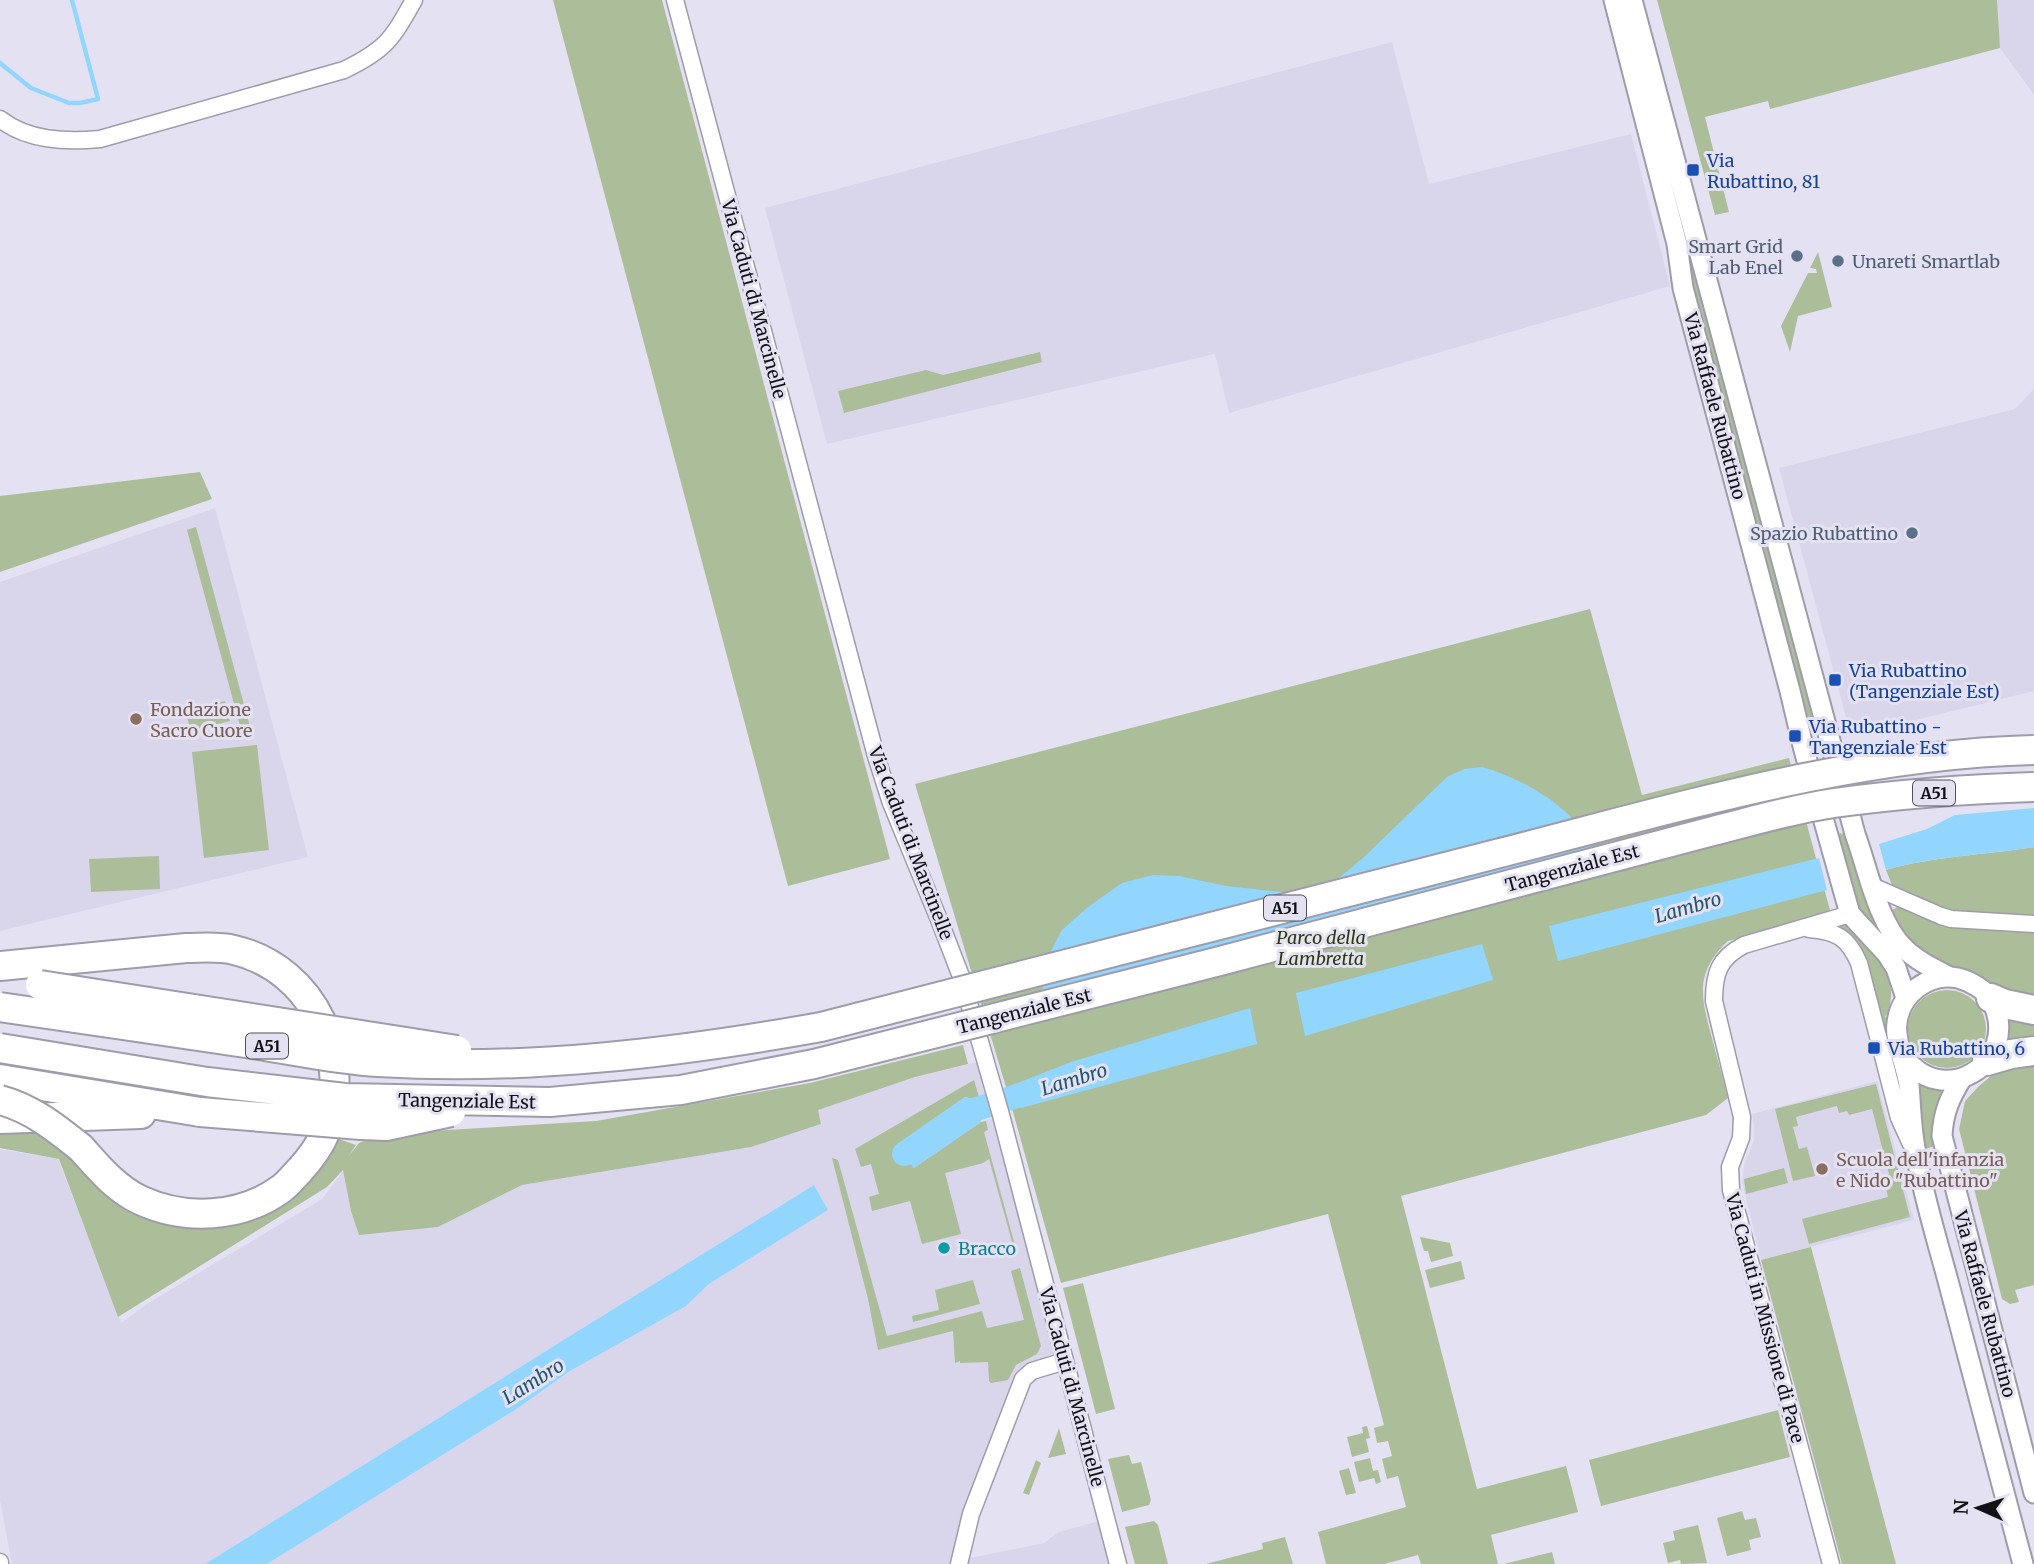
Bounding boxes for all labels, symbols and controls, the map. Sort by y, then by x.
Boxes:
place label: Via Rubattino, 81 [1706,149,1820,193]
marker: Via Rubattino, 81 [1685,162,1701,178]
street label: Via Caduti di Marcinelle [716,196,792,401]
place label: Smart Grid Lab Enel [1688,235,1783,279]
marker: Smart Grid Lab Enel [1789,248,1805,264]
place label: Unareti Smartlab [1852,250,2000,273]
marker: Unareti Smartlab [1830,253,1846,269]
street label: Via Raffaele Rubattino [1679,309,1751,502]
place label: Spazio Rubattino [1750,522,1898,545]
marker: Spazio Rubattino [1904,525,1920,541]
place label: Via Rubattino (Tangenziale Est) [1848,659,2000,703]
marker: Via Rubattino (Tangenziale Est) [1827,672,1843,688]
place label: Fondazione Sacro Cuore [150,698,252,742]
marker: Fondazione Sacro Cuore [128,711,144,727]
place label: Via Rubattino - Tangenziale Est [1808,715,1947,759]
marker: Via Rubattino - Tangenziale Est [1787,728,1803,744]
street label: Via Caduti di Marcinelle [863,742,958,943]
road number: A51 [1913,780,1955,806]
street label: Tangenziale Est [1503,839,1641,897]
water label: Lambro [1652,886,1724,928]
road number: A51 [1264,896,1306,920]
park label: Parco della Lambretta [1276,926,1366,970]
street label: Tangenziale Est [954,983,1094,1039]
road number: A51 [246,1034,288,1058]
place label: Via Rubattino, 6 [1887,1037,2025,1060]
marker: Via Rubattino, 6 [1866,1040,1882,1056]
water label: Lambro [1038,1057,1110,1100]
street label: Tangenziale Est [398,1088,536,1114]
place label: Scuola dell'infanzia e Nido "Rubattino" [1836,1148,2004,1192]
marker: Scuola dell'infanzia e Nido "Rubattino" [1814,1161,1830,1177]
street label: Via Caduti in Missione di Pace [1720,1190,1809,1445]
street label: Via Raffaele Rubattino [1949,1207,2021,1400]
place label: Bracco [958,1237,1016,1260]
marker: Bracco [936,1240,952,1256]
street label: Via Caduti di Marcinelle [1034,1284,1110,1489]
water label: Lambro [498,1353,568,1409]
north arrow [1943,1473,2013,1543]
text: N [1949,1499,1973,1515]

